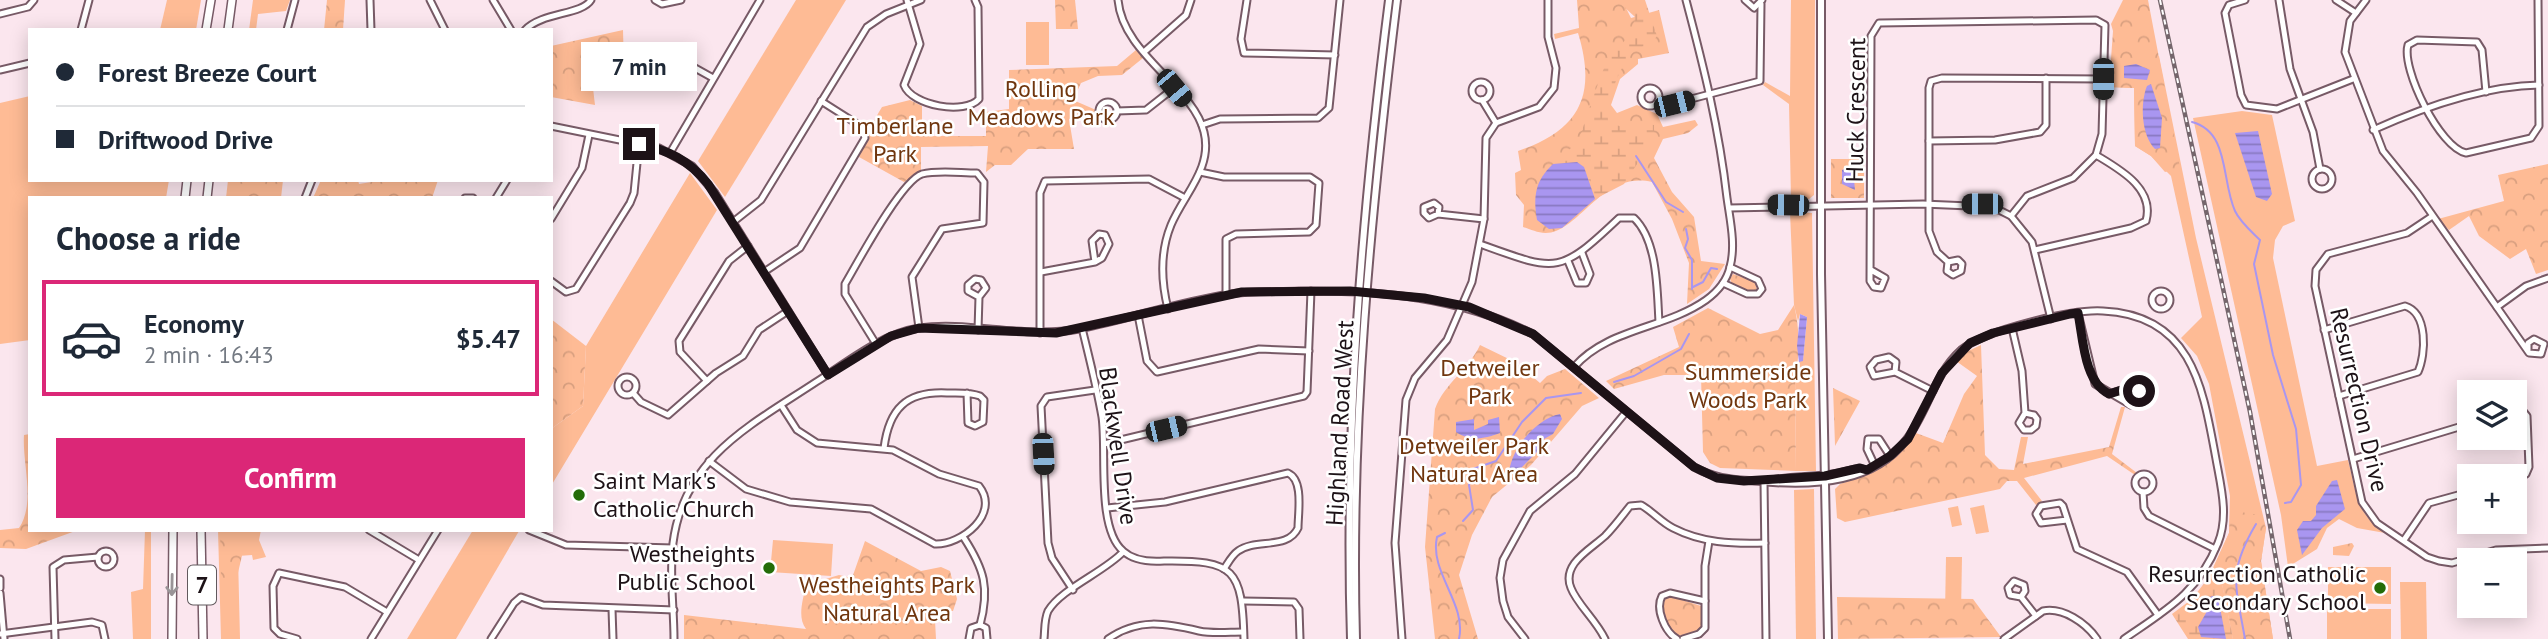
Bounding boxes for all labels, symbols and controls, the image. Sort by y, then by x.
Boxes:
street label: Huck Crescent [1839,37,1872,183]
callout: 7 min [581,43,697,92]
text: 7 min [612,52,666,81]
text: Forest Breeze Court [98,56,316,89]
car [2093,58,2114,100]
car [1153,65,1196,111]
park label: Rolling Meadows Park [968,73,1115,132]
car [1652,89,1697,119]
park label: Timberlane Park [837,110,953,169]
text: Driftwood Drive [98,123,273,156]
route end [623,128,655,160]
car [1767,194,1810,216]
car [1962,194,2004,215]
text: Choose a ride [56,217,241,259]
street label: Resurrection Drive [2323,305,2396,495]
icon: car [60,307,123,370]
text: Economy [144,307,244,340]
street label: Highland Road West [1319,319,1360,527]
text: $5.47 [456,322,521,355]
text: 2 min · 16:43 [144,340,274,369]
park label: Detweiler Park [1440,352,1540,411]
park label: Summerside Woods Park [1685,356,1811,415]
street label: Blackwell Drive [1092,365,1145,527]
route start [2123,375,2155,407]
map controls [2457,380,2527,618]
button: layers [2457,380,2527,450]
car [1144,414,1189,444]
park label: Detweiler Park Natural Area [1399,430,1549,489]
car [1032,432,1055,476]
button: Confirm [56,438,525,518]
button: + [2457,464,2527,534]
place label: Saint Mark's Catholic Church [593,465,754,524]
marker: Saint Mark's Catholic Church [571,487,587,503]
place label: Westheights Public School [617,538,755,597]
button: − [2457,548,2527,618]
place label: Resurrection Catholic Secondary School [2148,558,2366,617]
marker: Westheights Public School [761,560,777,576]
road number: 7 [188,566,216,604]
park label: Westheights Park Natural Area [799,569,975,628]
one-way arrow [165,573,179,596]
marker: Resurrection Catholic Secondary School [2372,580,2388,596]

